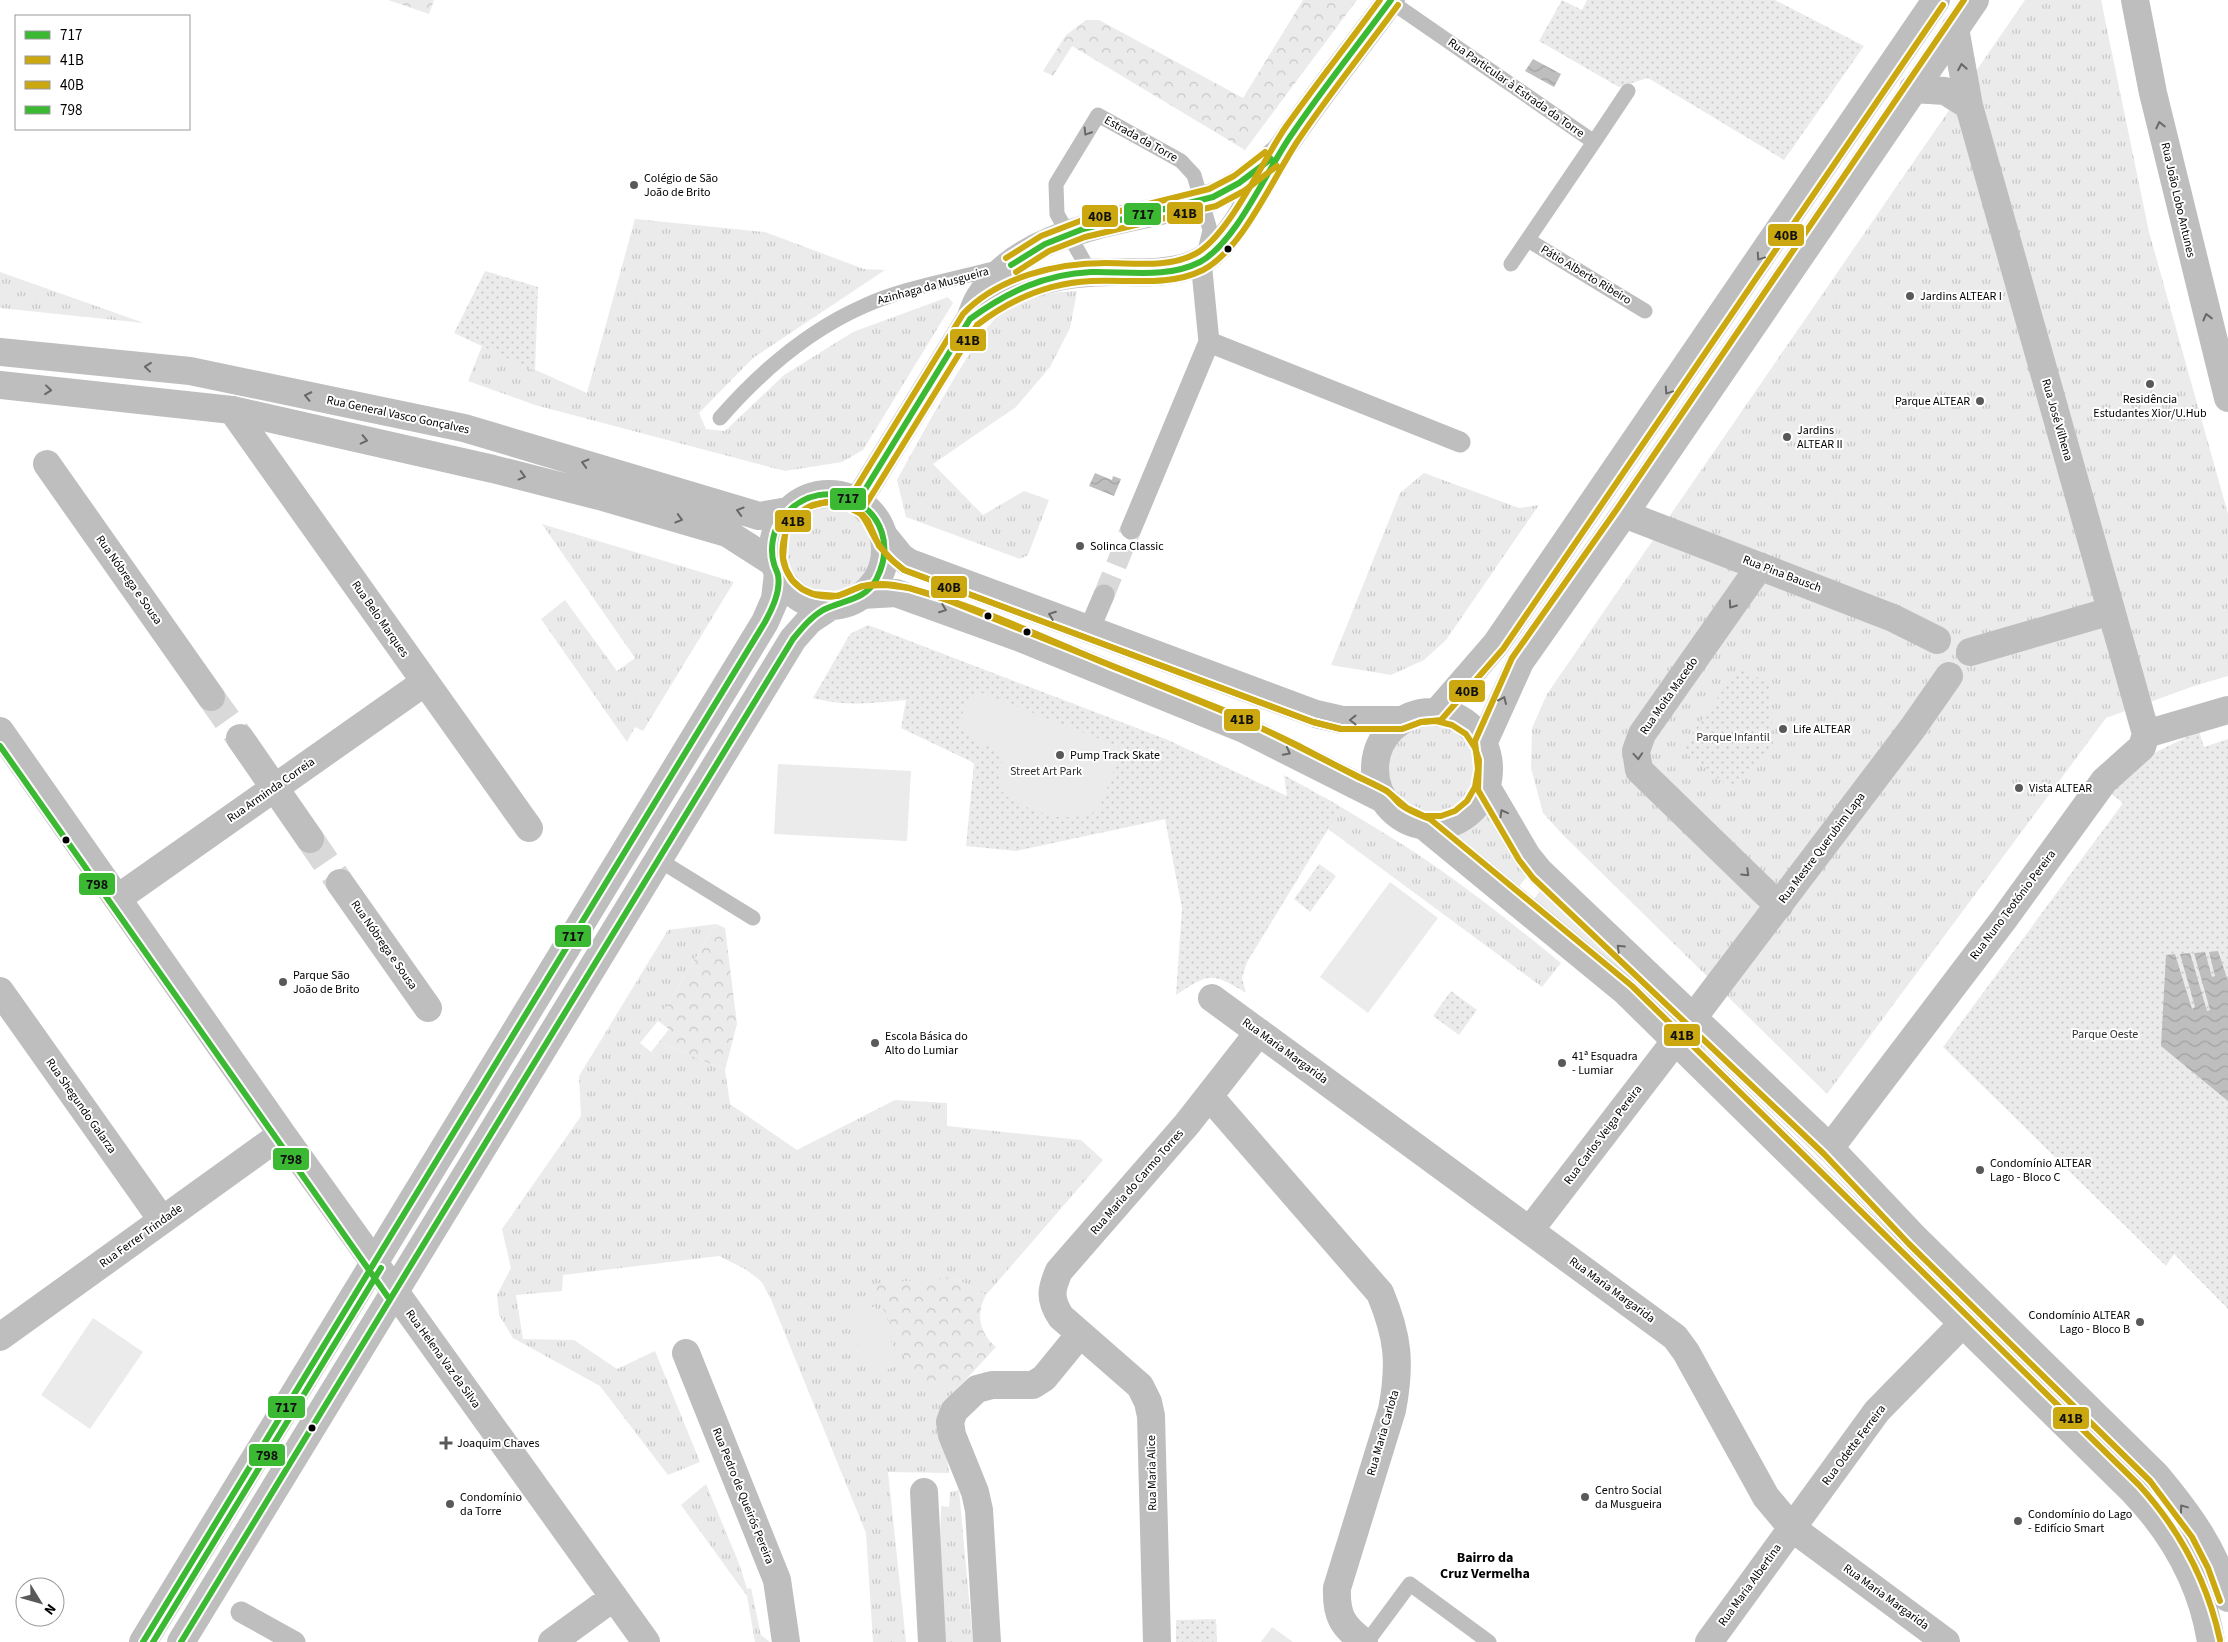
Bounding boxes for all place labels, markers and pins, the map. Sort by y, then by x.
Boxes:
place label: Colégio de São João de Brito [644,170,718,201]
marker: Colégio de São João de Brito [628,179,640,191]
unlabelled marker [1223,244,1233,254]
place label: Jardins ALTEAR I [1920,288,2002,305]
marker: Jardins ALTEAR I [1904,290,1916,302]
marker: Residência Estudantes Xior/U.Hub [2144,378,2156,390]
place label: Residência Estudantes Xior/U.Hub [2093,391,2207,422]
place label: Parque ALTEAR [1895,393,1970,410]
marker: Parque ALTEAR [1974,395,1986,407]
place label: Jardins ALTEAR II [1797,422,1843,453]
marker: Jardins ALTEAR II [1781,431,1793,443]
place label: Solinca Classic [1090,538,1164,555]
marker: Solinca Classic [1074,540,1086,552]
unlabelled marker [983,611,993,621]
unlabelled marker [1022,627,1032,637]
place label: Life ALTEAR [1793,721,1851,738]
marker: Life ALTEAR [1777,723,1789,735]
place label: Pump Track Skate [1070,747,1160,764]
marker: Pump Track Skate [1054,749,1066,761]
place label: Vista ALTEAR [2029,780,2092,797]
marker: Vista ALTEAR [2013,782,2025,794]
unlabelled marker [61,835,71,845]
place label: Parque São João de Brito [293,967,360,998]
marker: Parque São João de Brito [277,976,289,988]
place label: Escola Básica do Alto do Lumiar [885,1028,968,1059]
marker: Escola Básica do Alto do Lumiar [869,1037,881,1049]
place label: 41ª Esquadra - Lumiar [1572,1048,1638,1079]
marker: 41ª Esquadra - Lumiar [1556,1057,1568,1069]
place label: Condomínio ALTEAR Lago - Bloco C [1990,1155,2092,1186]
marker: Condomínio ALTEAR Lago - Bloco C [1974,1164,1986,1176]
place label: Condomínio ALTEAR Lago - Bloco B [2029,1307,2130,1338]
marker: Condomínio ALTEAR Lago - Bloco B [2134,1316,2146,1328]
unlabelled marker [307,1423,317,1433]
place label: Joaquim Chaves [457,1435,540,1452]
marker: Joaquim Chaves [439,1436,453,1450]
place label: Centro Social da Musgueira [1595,1482,1662,1513]
place label: Condomínio da Torre [460,1489,522,1520]
marker: Centro Social da Musgueira [1579,1491,1591,1503]
marker: Condomínio da Torre [444,1498,456,1510]
place label: Condomínio do Lago - Edifício Smart [2028,1506,2132,1537]
marker: Condomínio do Lago - Edifício Smart [2012,1515,2024,1527]

